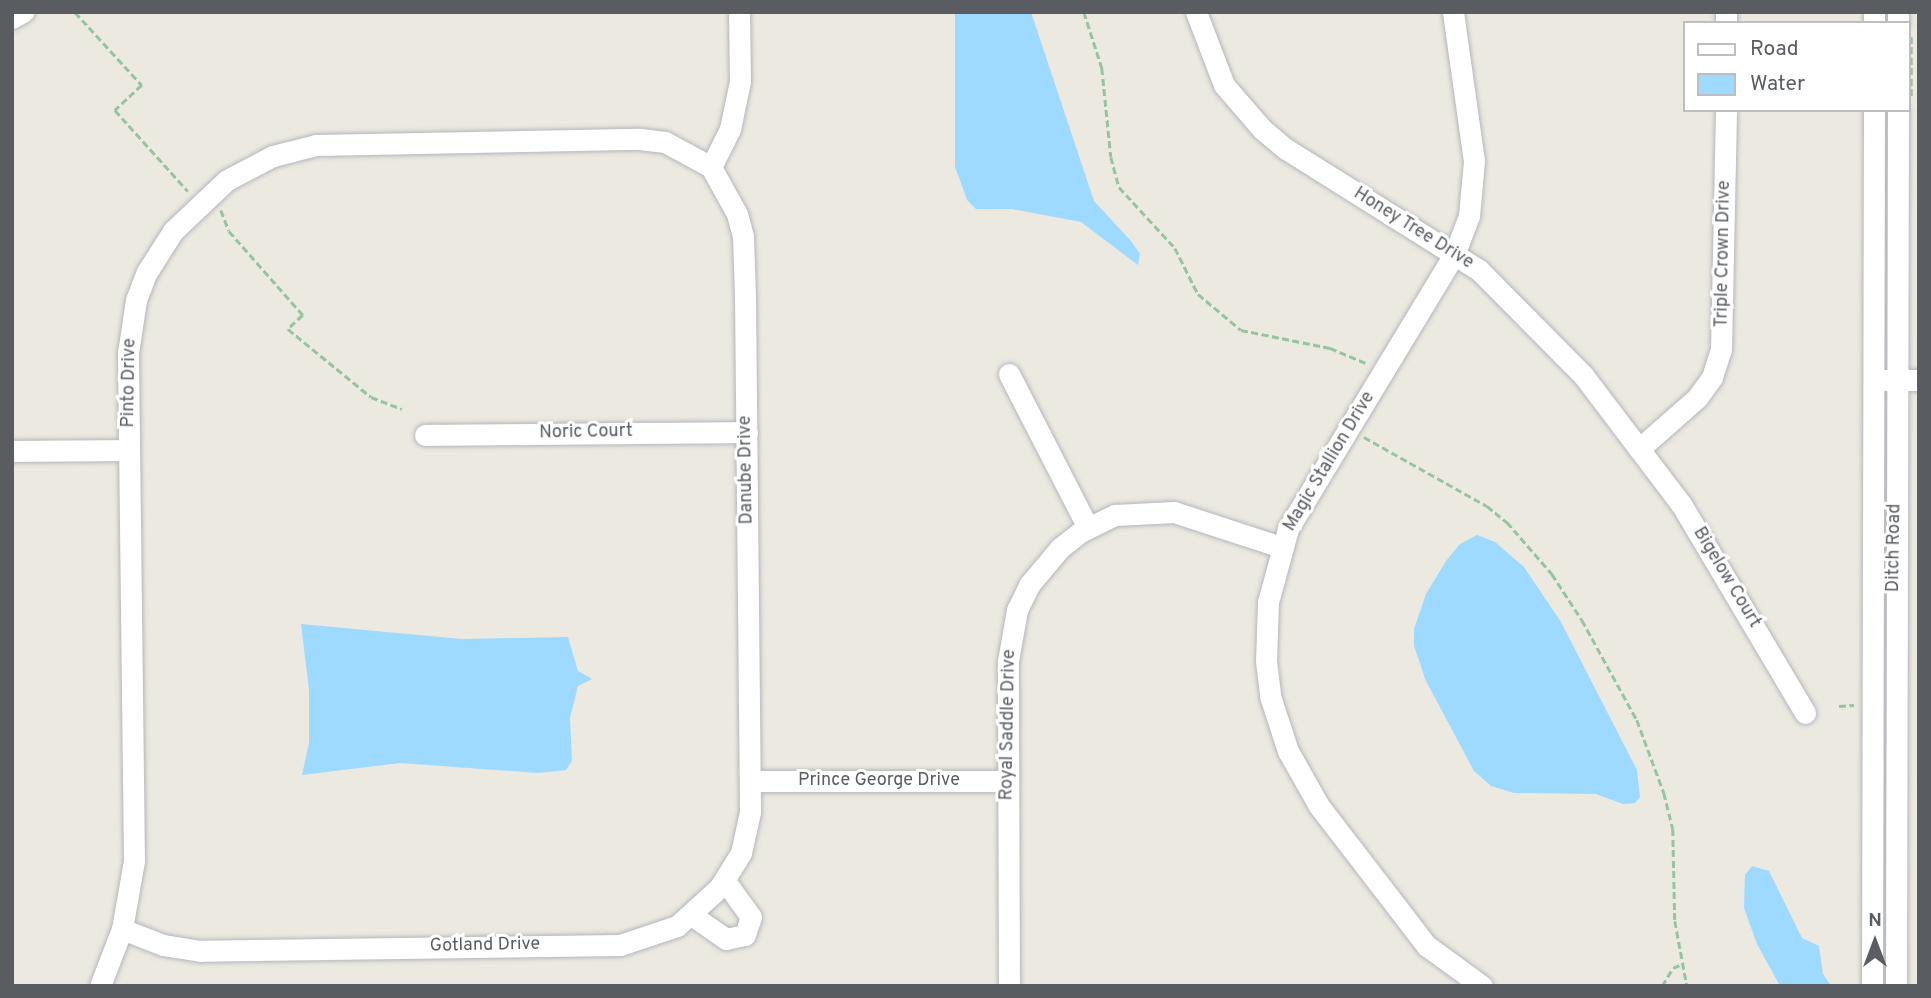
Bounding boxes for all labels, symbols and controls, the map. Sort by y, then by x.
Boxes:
legend [1682,21,1910,112]
text: Road [1750,36,1799,63]
text: Water [1750,71,1805,98]
street label: Triple Crown Drive [1712,180,1736,328]
street label: Honey Tree Drive [1349,183,1477,275]
street label: Pinto Drive [118,338,142,428]
street label: Magic Stallion Drive [1280,388,1380,536]
street label: Danube Drive [735,415,759,525]
street label: Noric Court [539,421,633,445]
street label: Ditch Road [1883,504,1907,592]
street label: Bigelow Court [1687,524,1765,632]
street label: Royal Saddle Drive [997,649,1021,801]
street label: Prince George Drive [798,770,960,792]
north arrow [1840,907,1910,977]
text: N [1868,909,1882,933]
street label: Gotland Drive [430,934,540,958]

